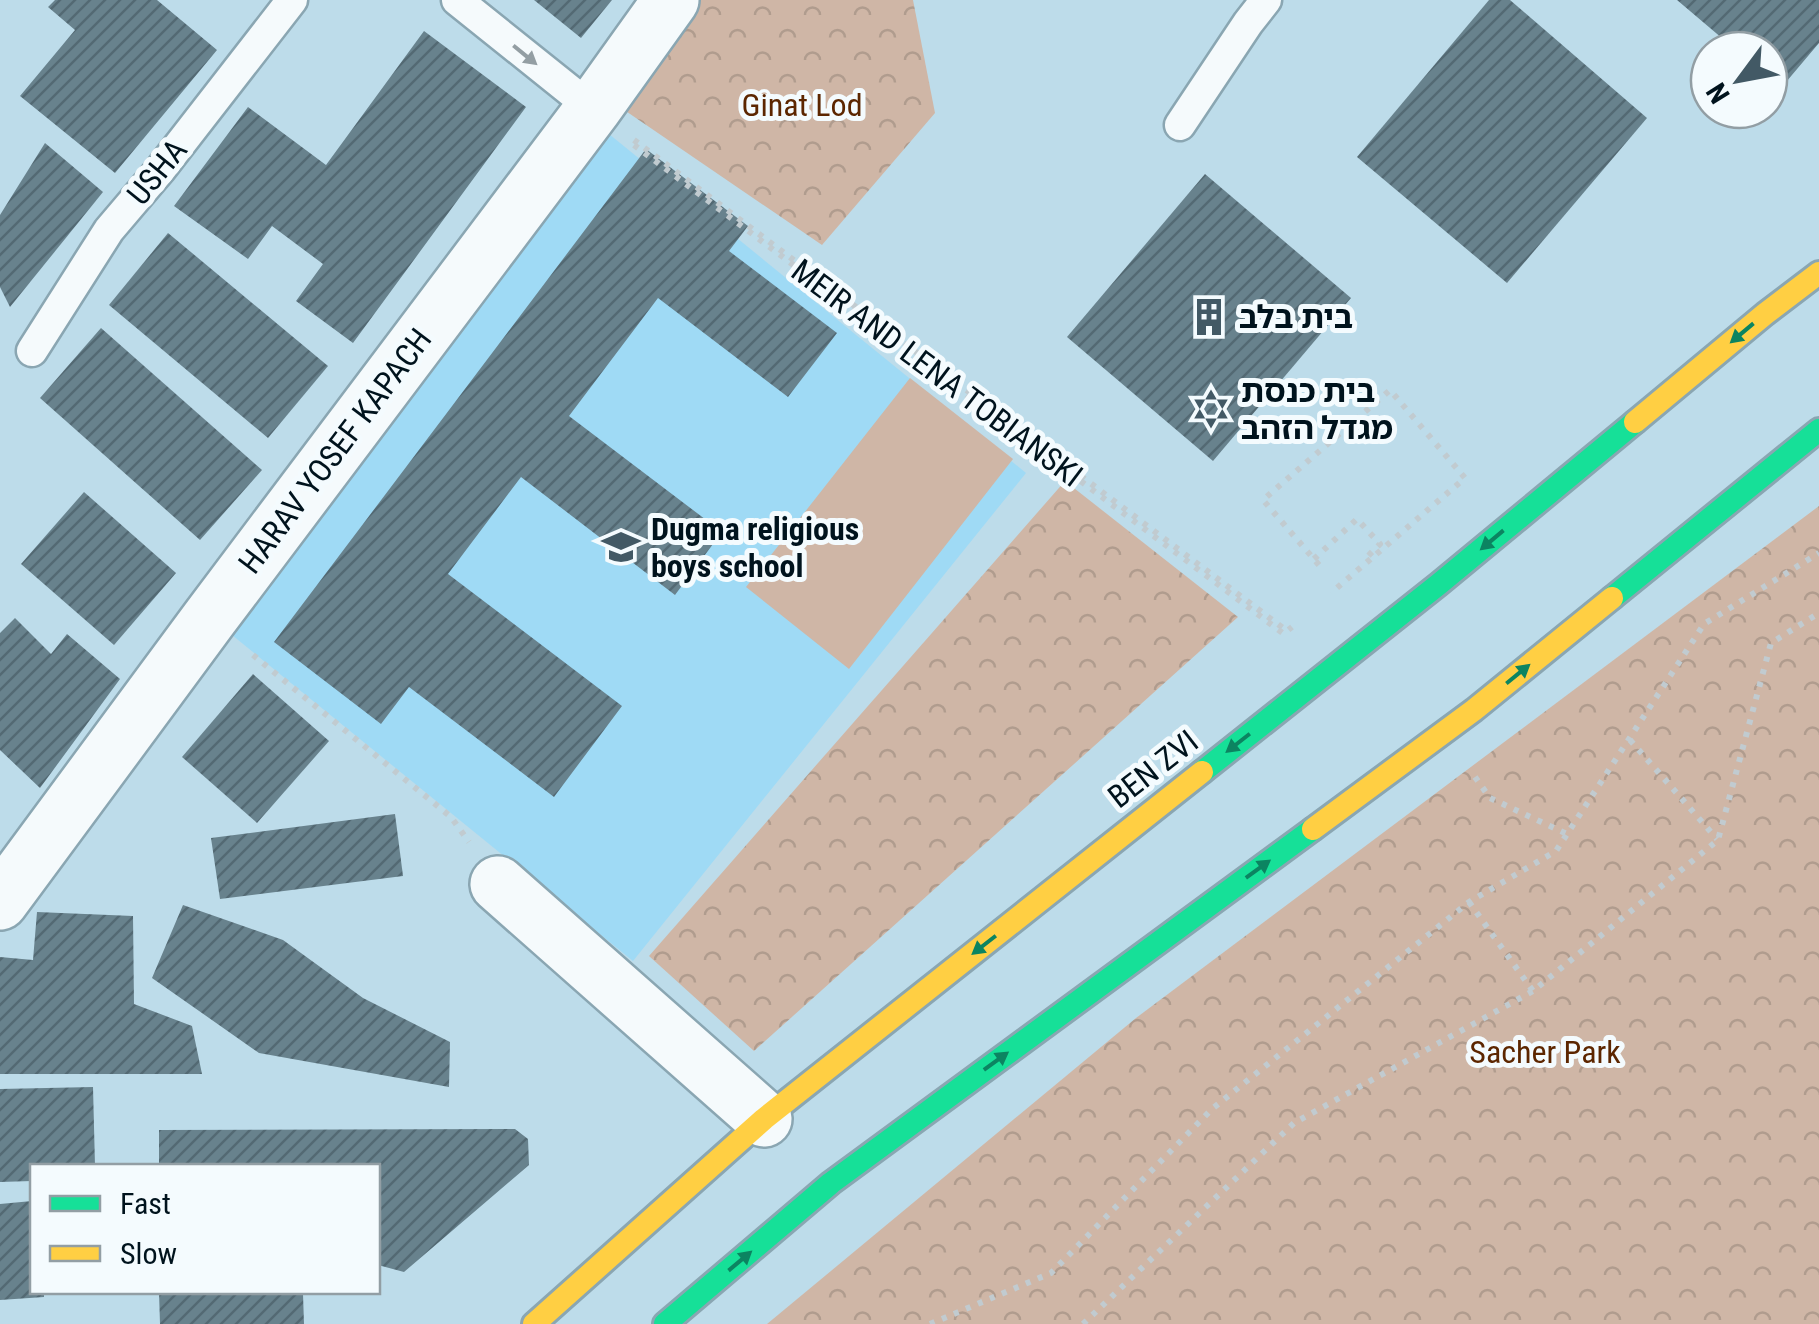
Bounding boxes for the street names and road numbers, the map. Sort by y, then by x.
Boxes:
street label: USHA [119,132,195,212]
street label: MEIR AND LENA TOBIANSKI [784,251,1090,495]
street label: HARAV YOSEF KAPACH [231,321,439,581]
street label: BEN ZVI [1101,722,1205,816]

